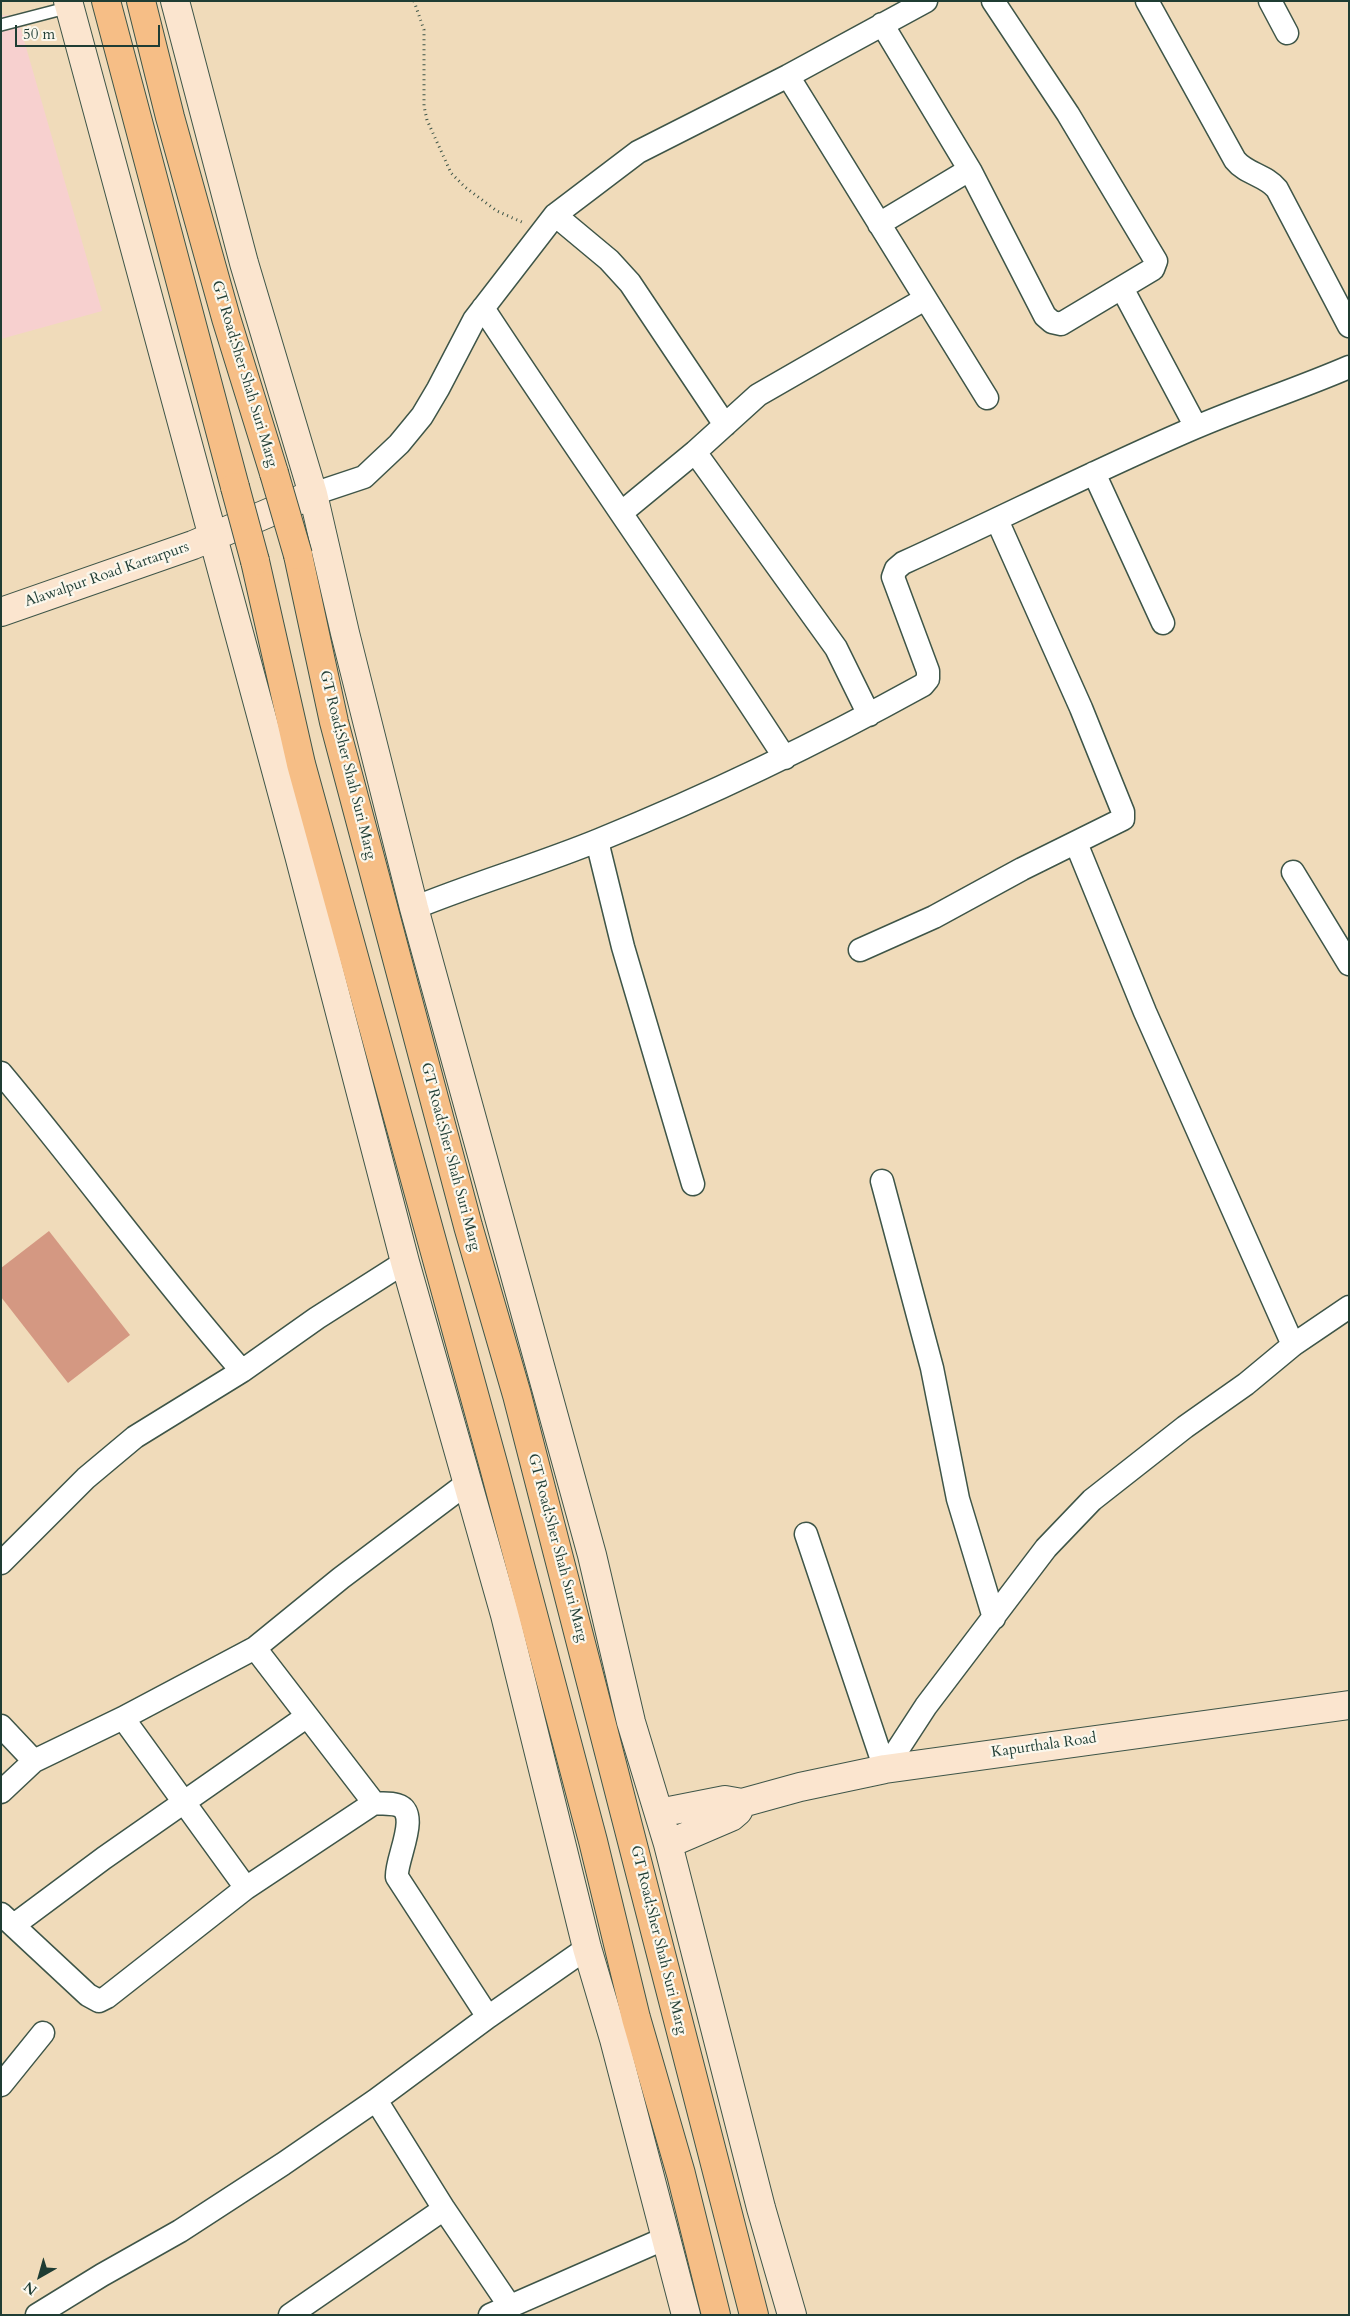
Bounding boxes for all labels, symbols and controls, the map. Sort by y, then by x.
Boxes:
scale bar [18,15,162,47]
text: 50 m [23,24,55,44]
street label: GT Road;Sher Shah Suri Marg [207,279,281,469]
street label: Alawalpur Road Kartarpurs [23,538,191,612]
street label: GT Road;Sher Shah Suri Marg [315,669,379,861]
street label: GT Road;Sher Shah Suri Marg [416,1061,484,1253]
street label: GT Road;Sher Shah Suri Marg [523,1452,591,1644]
street label: Kapurthala Road [990,1730,1098,1762]
street label: GT Road;Sher Shah Suri Marg [626,1844,690,2036]
north arrow [15,2251,65,2301]
text: N [20,2277,41,2299]

